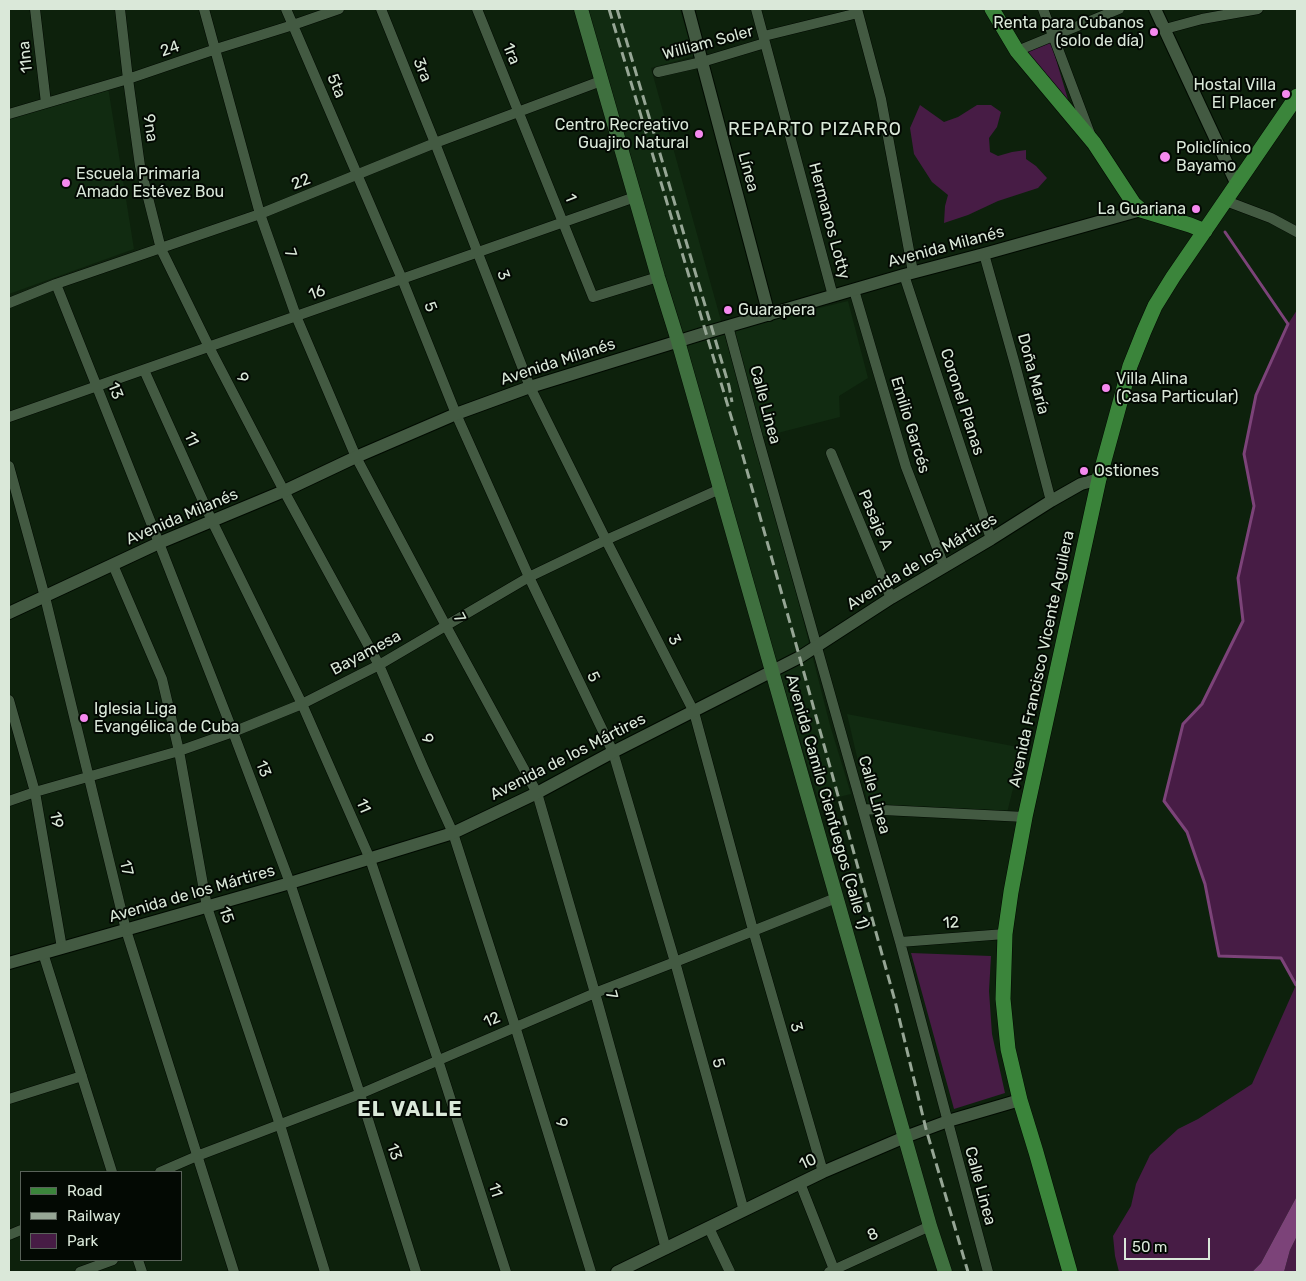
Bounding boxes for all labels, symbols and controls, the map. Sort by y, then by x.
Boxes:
place label: Renta para Cubanos (solo de día) [993,13,1144,51]
street label: William Soler [660,22,756,64]
marker: Renta para Cubanos (solo de día) [1148,26,1160,38]
street label: 24 [158,37,182,61]
street label: 11na [15,40,37,74]
street label: 1ra [498,40,524,68]
street label: 3ra [409,55,435,85]
street label: 5ta [322,71,350,101]
place label: Hostal Villa El Placer [1193,75,1276,113]
marker: Hostal Villa El Placer [1280,88,1292,100]
street label: 9na [139,113,161,143]
place label: Centro Recreativo Guajiro Natural [555,115,689,153]
district label: REPARTO PIZARRO [726,119,904,141]
marker: Centro Recreativo Guajiro Natural [693,128,705,140]
place label: Policlínico Bayamo [1176,138,1251,176]
street label: Línea [734,150,762,194]
marker: Policlínico Bayamo [1158,150,1172,164]
street label: Hermanos Lotty [804,161,854,281]
place label: Escuela Primaria Amado Estévez Bou [76,164,224,202]
street label: 22 [289,170,313,194]
marker: Escuela Primaria Amado Estévez Bou [60,177,72,189]
street label: 1 [560,191,580,205]
place label: La Guariana [1098,199,1186,219]
marker: La Guariana [1190,203,1202,215]
street label: Avenida Milanés [886,222,1006,272]
street label: 7 [280,246,300,260]
street label: 3 [492,267,514,283]
street label: 16 [306,281,328,305]
street label: 5 [419,299,441,315]
place label: Guarapera [738,300,815,320]
marker: Guarapera [722,304,734,316]
street label: Doña María [1013,331,1053,417]
street label: Avenida Milanés [498,334,618,390]
street label: Coronel Planas [936,346,988,458]
street label: Calle Linea [745,364,785,446]
street label: 9 [231,369,253,387]
place label: Villa Alina (Casa Particular) [1116,369,1239,407]
street label: Emilio Garcés [886,374,934,476]
street label: 13 [103,380,127,402]
marker: Villa Alina (Casa Particular) [1100,382,1112,394]
street label: 11 [179,429,203,449]
place label: Ostiones [1094,461,1159,481]
marker: Ostiones [1078,465,1090,477]
street label: Avenida Milanés [123,485,241,549]
street label: Pasaje A [854,487,896,553]
street label: Avenida de los Mártires [843,509,1001,615]
street label: Avenida Francisco Vicente Aguilera [1005,529,1079,789]
street label: 7 [449,610,469,626]
street label: Bayamesa [328,626,404,680]
street label: 3 [663,631,685,649]
street label: 5 [582,669,604,685]
street label: Avenida Camilo Cienfuegos (Calle 1) [781,672,873,932]
place label: Iglesia Liga Evangélica de Cuba [94,699,239,737]
street label: Avenida de los Mártires [487,709,649,805]
marker: Iglesia Liga Evangélica de Cuba [78,712,90,724]
street label: 9 [416,731,438,747]
street label: Calle Linea [854,754,894,836]
street label: 13 [251,758,275,780]
street label: 11 [351,796,375,816]
street label: 19 [45,810,67,830]
street label: 17 [115,858,137,878]
street label: Avenida de los Mártires [107,861,277,927]
street label: 15 [214,904,238,926]
street label: 12 [942,913,960,933]
street label: 7 [601,988,621,1002]
street label: 12 [481,1008,503,1032]
street label: 3 [785,1020,807,1034]
street label: 5 [707,1056,729,1070]
district label: EL VALLE [356,1097,464,1123]
street label: 9 [550,1116,572,1130]
street label: 13 [382,1141,406,1163]
street label: Calle Linea [960,1145,1000,1227]
street label: 10 [796,1150,820,1174]
legend [20,1171,182,1261]
street label: 11 [484,1181,506,1199]
text: Road [67,1182,103,1200]
text: Railway [67,1207,121,1225]
street label: 8 [864,1224,882,1246]
scale bar [1126,1228,1212,1260]
text: Park [67,1232,98,1250]
text: 50 m [1132,1238,1167,1256]

